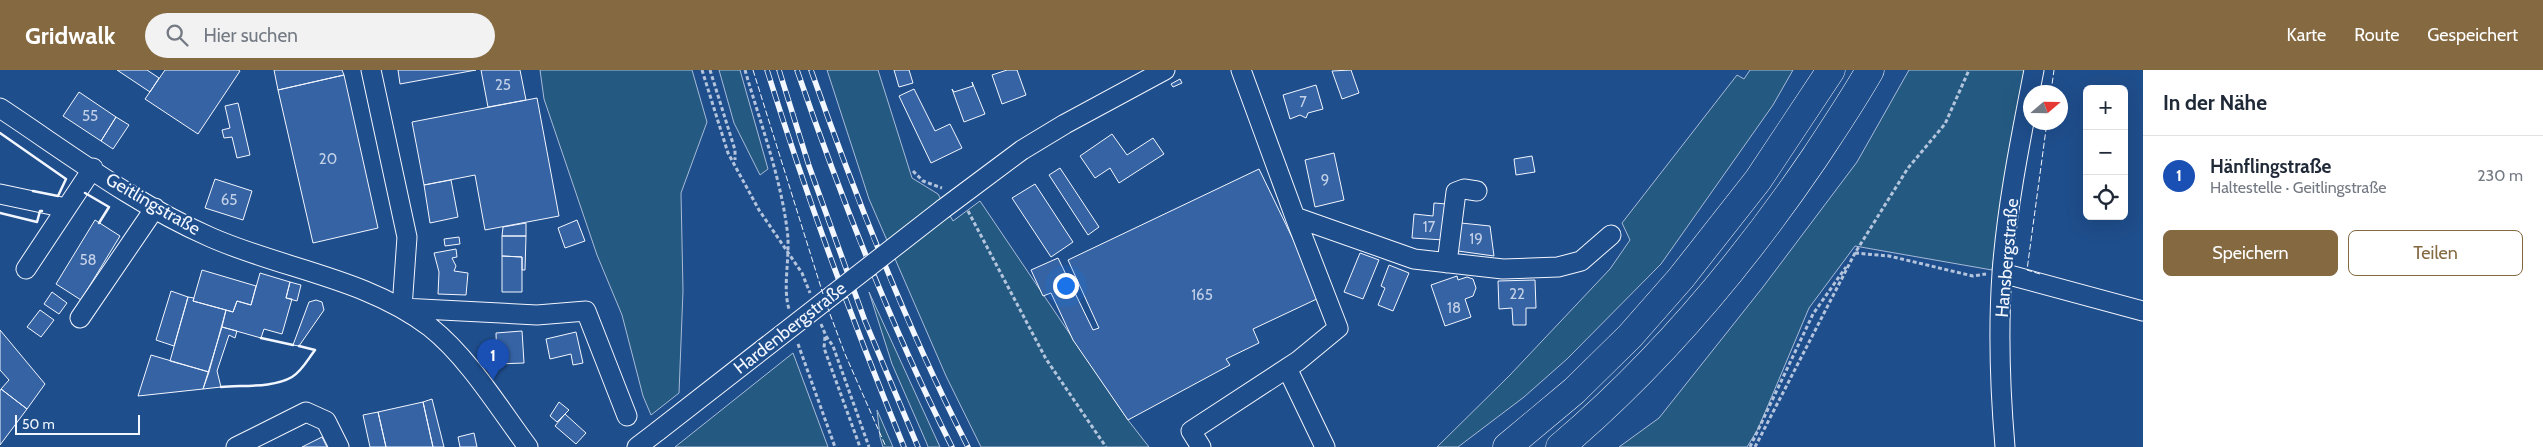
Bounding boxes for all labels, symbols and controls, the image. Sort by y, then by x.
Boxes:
search box [145,13,495,58]
text: Gridwalk [25,21,115,50]
icon: search [163,21,191,49]
text: Hier suchen [203,24,298,47]
text: Karte [2287,24,2326,46]
text: Route [2354,24,2399,46]
text: Gespeichert [2427,24,2518,46]
house number: 25 [495,76,511,94]
north arrow [2023,85,2068,130]
map controls [2083,85,2128,220]
button: + [2083,85,2128,130]
text: In der Nähe [2163,90,2267,115]
house number: 7 [1299,93,1307,111]
house number: 55 [82,107,98,125]
button: − [2083,130,2128,175]
house number: 20 [319,150,337,168]
text: Hänflingstraße [2210,155,2331,178]
text: 1 [2176,166,2182,185]
text: 230 m [2477,166,2523,185]
street label: Geitlingstraße [102,168,204,240]
house number: 9 [1321,171,1329,189]
button: locate [2083,175,2128,220]
text: Haltestelle · Geitlingstraße [2210,178,2387,197]
house number: 65 [221,191,237,209]
street label: Hansbergstraße [1991,197,2023,319]
house number: 17 [1423,218,1436,236]
house number: 19 [1469,230,1483,248]
button: Speichern [2163,230,2338,276]
button: Teilen [2348,230,2523,276]
house number: 58 [79,251,97,269]
your location [1053,273,1079,299]
street label: Hardenbergstraße [729,277,851,379]
house number: 22 [1509,285,1525,303]
house number: 165 [1191,286,1213,304]
house number: 18 [1447,299,1461,317]
pin: 1 [477,339,509,380]
scale bar [15,412,140,435]
text: 50 m [22,415,55,433]

